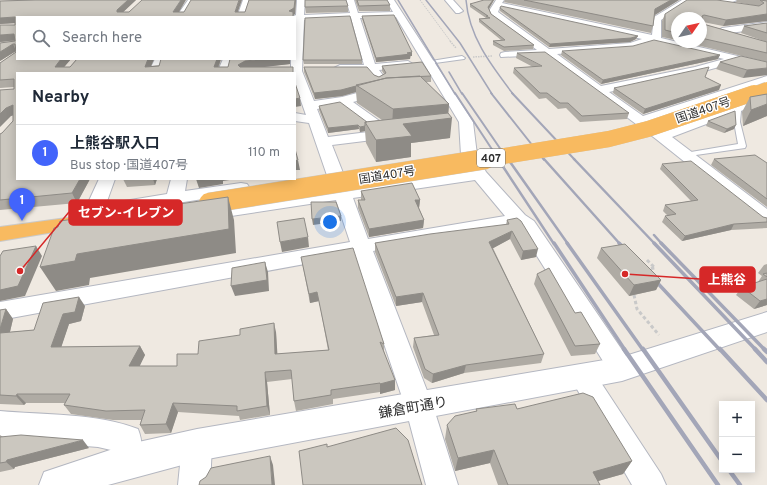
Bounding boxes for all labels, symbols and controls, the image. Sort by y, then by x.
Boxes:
north arrow [671,12,707,48]
search box [16,16,296,60]
icon: search [30,27,52,49]
text: Search here [62,29,142,48]
text: Nearby [32,87,89,109]
street label: 国道407号 [674,94,733,128]
text: 上熊谷駅入口 [70,135,160,154]
text: 1 [42,145,48,161]
text: 110 m [248,145,280,161]
road number: 407 [477,149,505,167]
text: Bus stop · 国道407号 [70,158,188,174]
street label: 国道407号 [358,164,417,188]
pin: 1 [9,188,35,221]
callout: セブン-イレブン [69,200,182,225]
text: セブン-イレブン [78,205,174,222]
your location [320,212,340,232]
callout: 上熊谷 [700,267,755,292]
text: 上熊谷 [707,272,747,289]
street label: 鎌倉町通り [377,393,449,423]
map controls [719,401,755,473]
button: + [719,401,755,437]
button: − [719,437,755,473]

